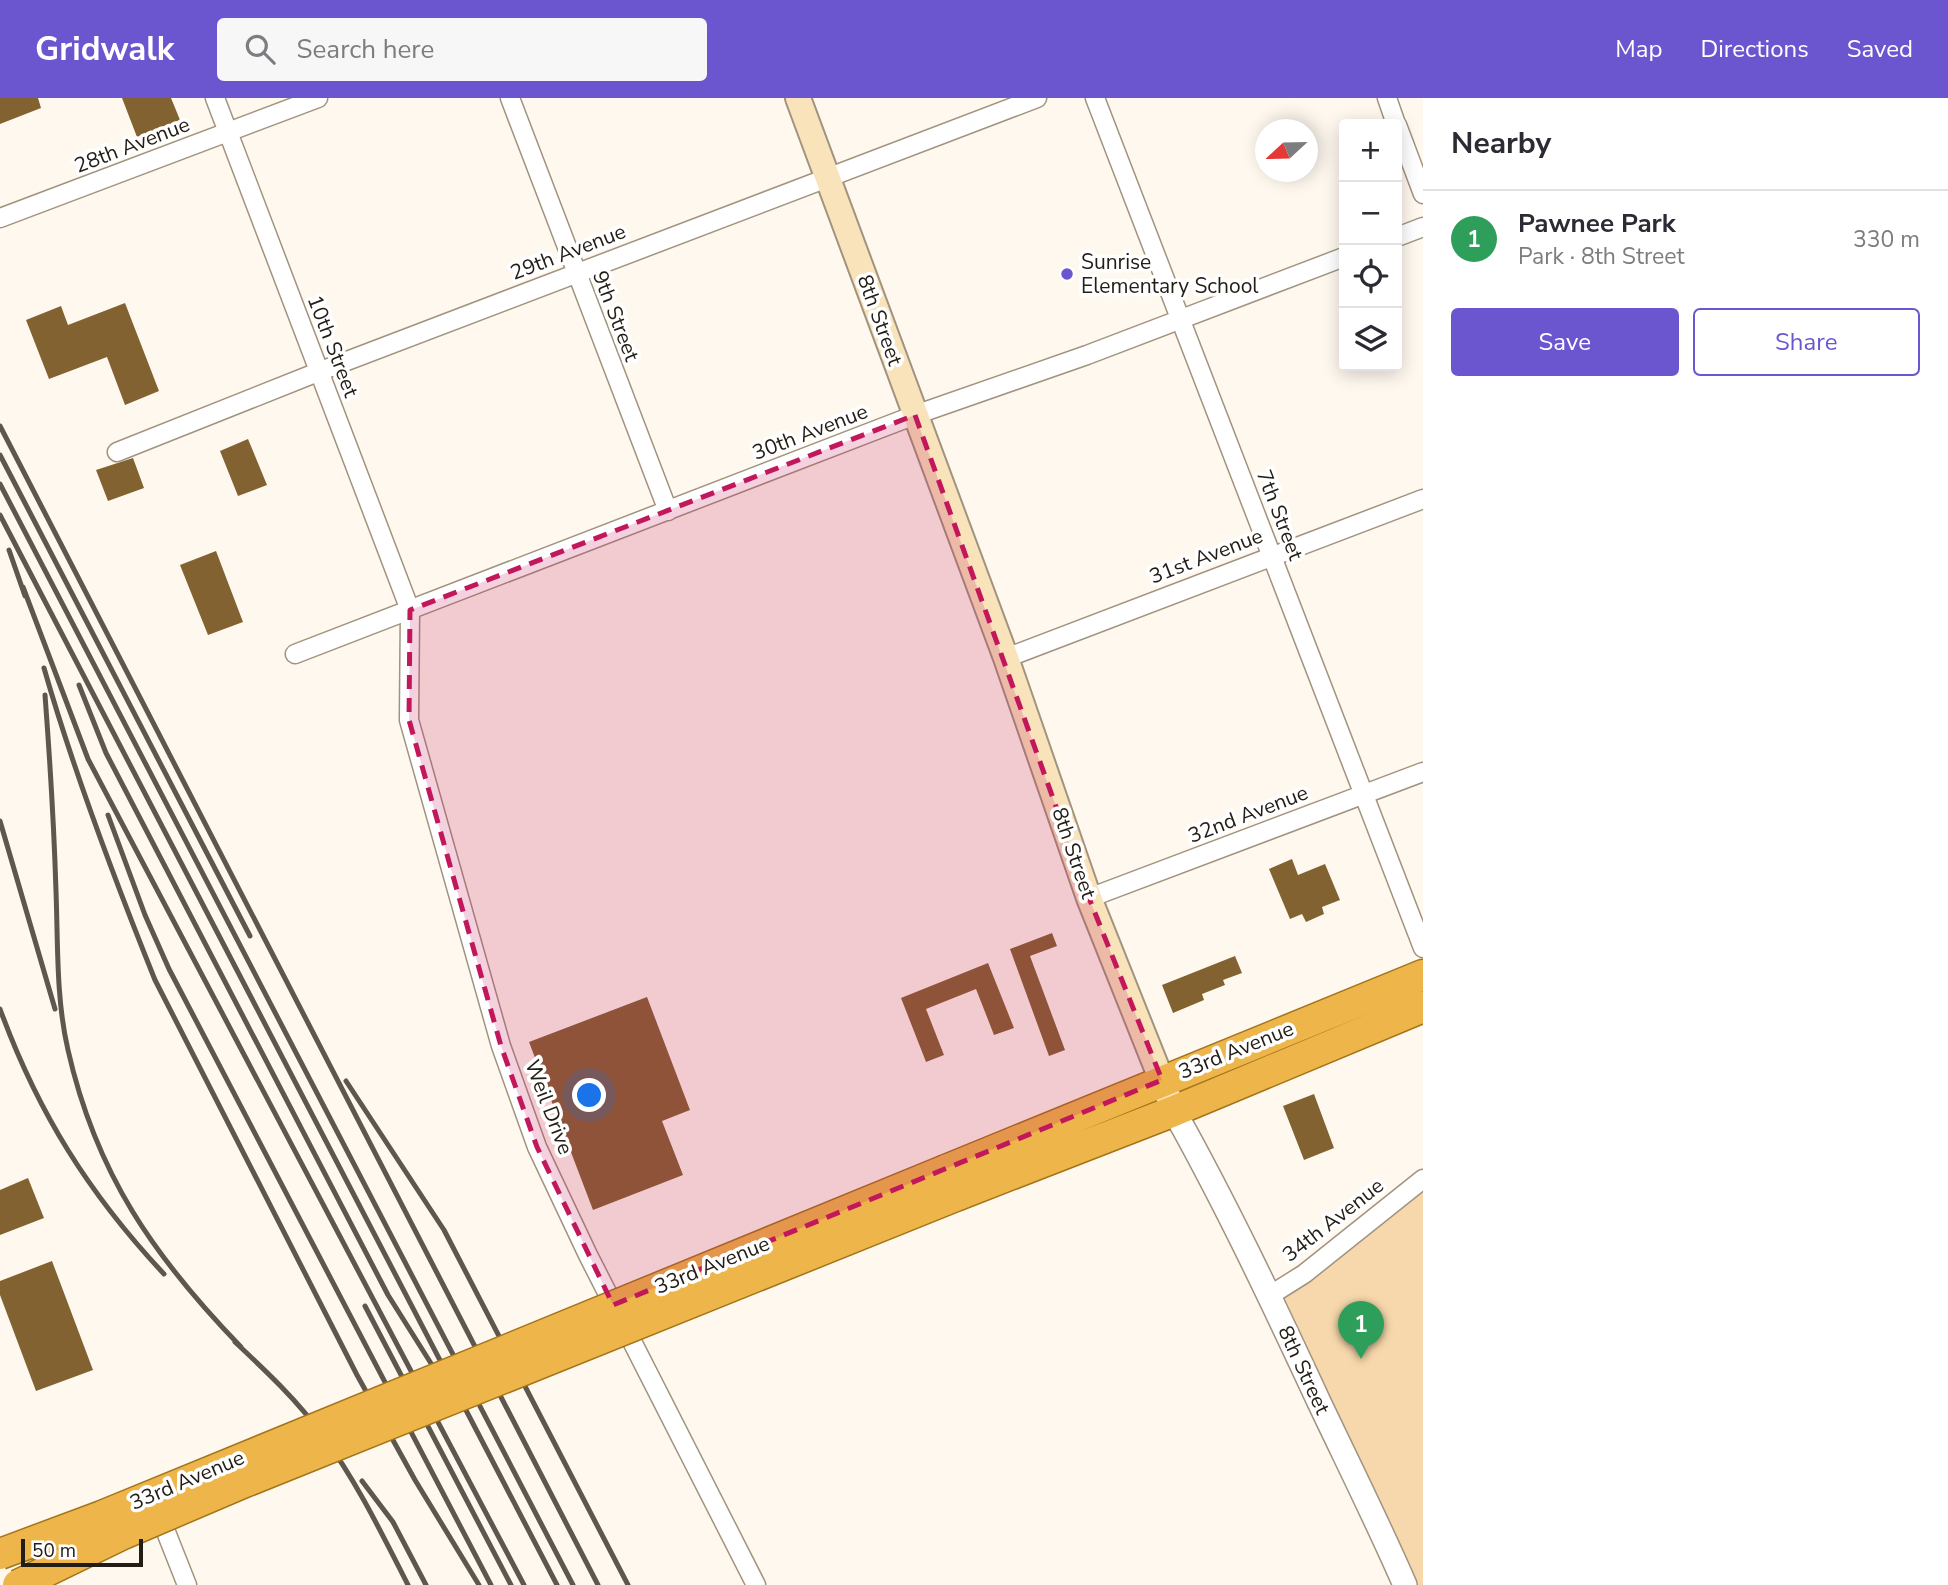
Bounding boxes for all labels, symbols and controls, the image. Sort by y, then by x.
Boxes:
search box [217,18,707,81]
text: Gridwalk [35,27,175,72]
icon: search [241,30,279,68]
text: Search here [297,32,434,67]
text: Map [1615,33,1662,65]
text: Directions [1700,33,1809,65]
text: Saved [1847,33,1913,65]
street label: 28th Avenue [70,110,194,180]
north arrow [1255,119,1318,182]
map controls [1339,119,1402,371]
button: + [1339,119,1402,182]
text: Nearby [1451,123,1551,164]
button: − [1339,182,1402,245]
text: Pawnee Park [1518,206,1676,241]
street label: 29th Avenue [506,217,630,287]
text: 1 [1467,224,1481,255]
text: 330 m [1853,224,1920,255]
text: Park · 8th Street [1518,241,1685,272]
button: locate [1339,245,1402,308]
place label: Sunrise Elementary School [1081,248,1259,300]
marker: Sunrise Elementary School [1059,266,1075,282]
street label: 9th Street [586,267,646,366]
street label: 8th Street [851,271,910,370]
street label: 10th Street [301,291,366,402]
button: layers [1339,308,1402,371]
button: Save [1451,308,1679,376]
button: Share [1693,308,1920,376]
street label: 30th Avenue [748,397,872,467]
street label: 7th Street [1250,466,1310,565]
street label: 31st Avenue [1145,522,1267,590]
street label: 32nd Avenue [1184,778,1312,850]
street label: 8th Street [1045,804,1103,903]
street label: 33rd Avenue [1174,1014,1298,1086]
street label: Weil Drive [518,1056,580,1158]
your location [572,1078,606,1112]
street label: 34th Avenue [1277,1172,1389,1268]
street label: 33rd Avenue [650,1229,774,1301]
pin: 1 [1338,1301,1384,1359]
street label: 8th Street [1271,1321,1337,1419]
street label: 33rd Avenue [126,1443,248,1517]
scale bar [21,1536,144,1568]
text: 50 m [32,1538,76,1564]

